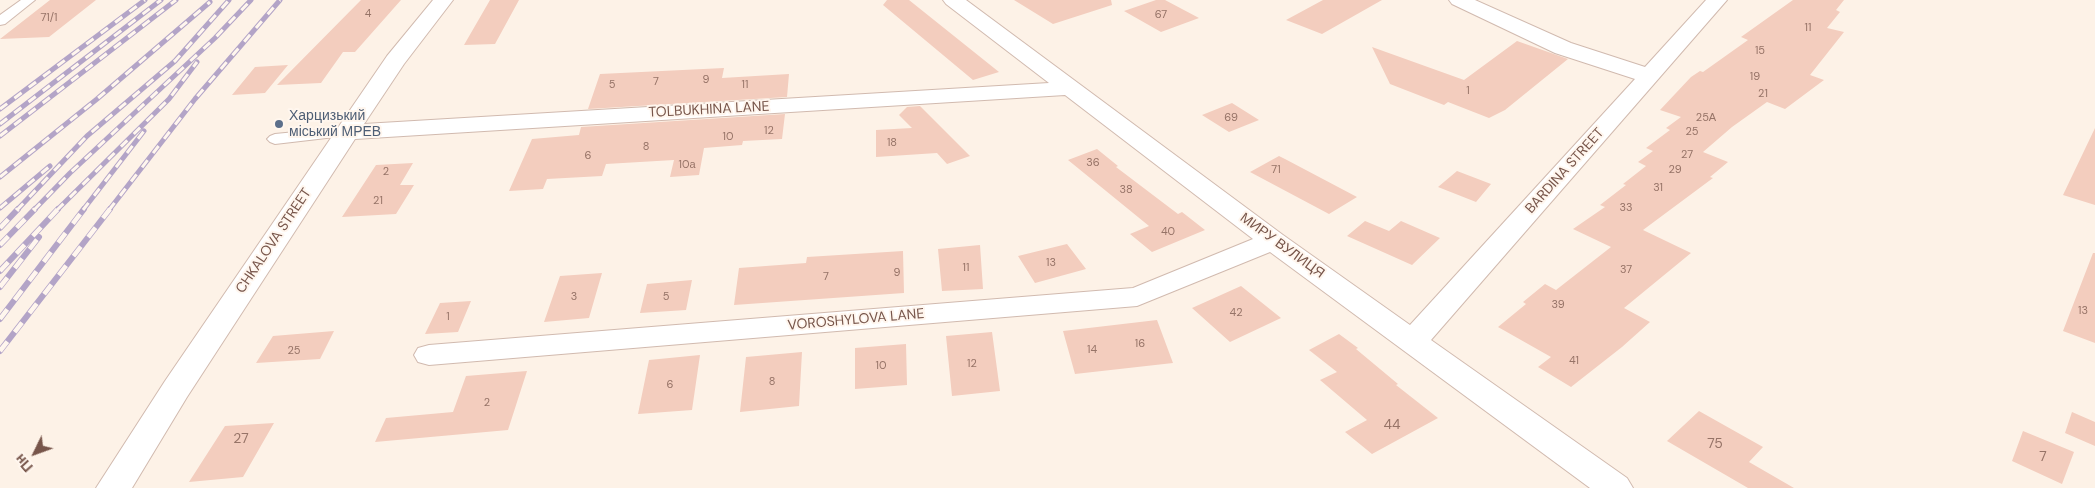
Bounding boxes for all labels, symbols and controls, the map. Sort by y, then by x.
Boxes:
house number: 4 [365,7,371,21]
house number: 67 [1155,8,1167,22]
house number: 71/1 [40,11,58,25]
house number: 11 [1805,21,1811,35]
house number: 15 [1755,44,1765,58]
house number: 19 [1750,70,1760,84]
house number: 9 [703,73,709,87]
house number: 7 [653,75,659,89]
house number: 5 [609,78,615,92]
house number: 11 [742,78,748,92]
house number: 1 [1466,84,1470,98]
house number: 21 [1758,87,1768,101]
street label: TOLBUKHINA LANE [648,98,770,122]
place label: Харцизький міський МРЕВ [289,108,381,140]
house number: 69 [1224,111,1238,125]
house number: 25А [1696,111,1716,125]
marker: Харцизький міський МРЕВ [273,118,285,130]
house number: 12 [764,124,774,138]
street label: BARDINA STREET [1522,125,1608,217]
house number: 25 [1685,125,1699,139]
house number: 10 [723,130,733,144]
house number: 18 [887,136,897,150]
house number: 8 [643,140,649,154]
house number: 27 [1681,148,1693,162]
house number: 6 [585,149,591,163]
house number: 36 [1086,156,1100,170]
house number: 10а [678,158,696,172]
house number: 71 [1271,163,1281,177]
house number: 29 [1668,163,1682,177]
house number: 2 [383,165,389,179]
house number: 31 [1653,181,1663,195]
house number: 38 [1119,183,1133,197]
street label: CHKALOVA STREET [233,185,315,297]
house number: 21 [373,194,383,208]
house number: 33 [1619,201,1633,215]
street label: МИРУ ВУЛИЦЯ [1236,210,1328,282]
house number: 40 [1161,225,1175,239]
house number: 13 [1046,256,1056,270]
house number: 11 [963,261,969,275]
house number: 37 [1620,263,1632,277]
house number: 9 [894,266,900,280]
house number: 7 [823,270,829,284]
house number: 3 [571,290,577,304]
house number: 5 [663,290,669,304]
house number: 39 [1551,298,1565,312]
house number: 13 [2078,304,2088,318]
street label: VOROSHYLOVA LANE [787,306,925,334]
house number: 42 [1229,306,1243,320]
house number: 1 [446,310,450,324]
house number: 16 [1135,337,1145,351]
house number: 14 [1087,343,1097,357]
house number: 25 [287,344,301,358]
house number: 41 [1569,354,1579,368]
house number: 12 [967,357,977,371]
house number: 10 [876,359,886,373]
house number: 8 [769,375,775,389]
house number: 6 [667,378,673,392]
house number: 2 [484,396,490,410]
house number: 44 [1384,417,1400,433]
north arrow [10,428,60,478]
house number: 27 [233,431,249,447]
house number: 75 [1707,436,1723,452]
house number: 7 [2039,449,2047,465]
text: Пн [11,450,37,476]

